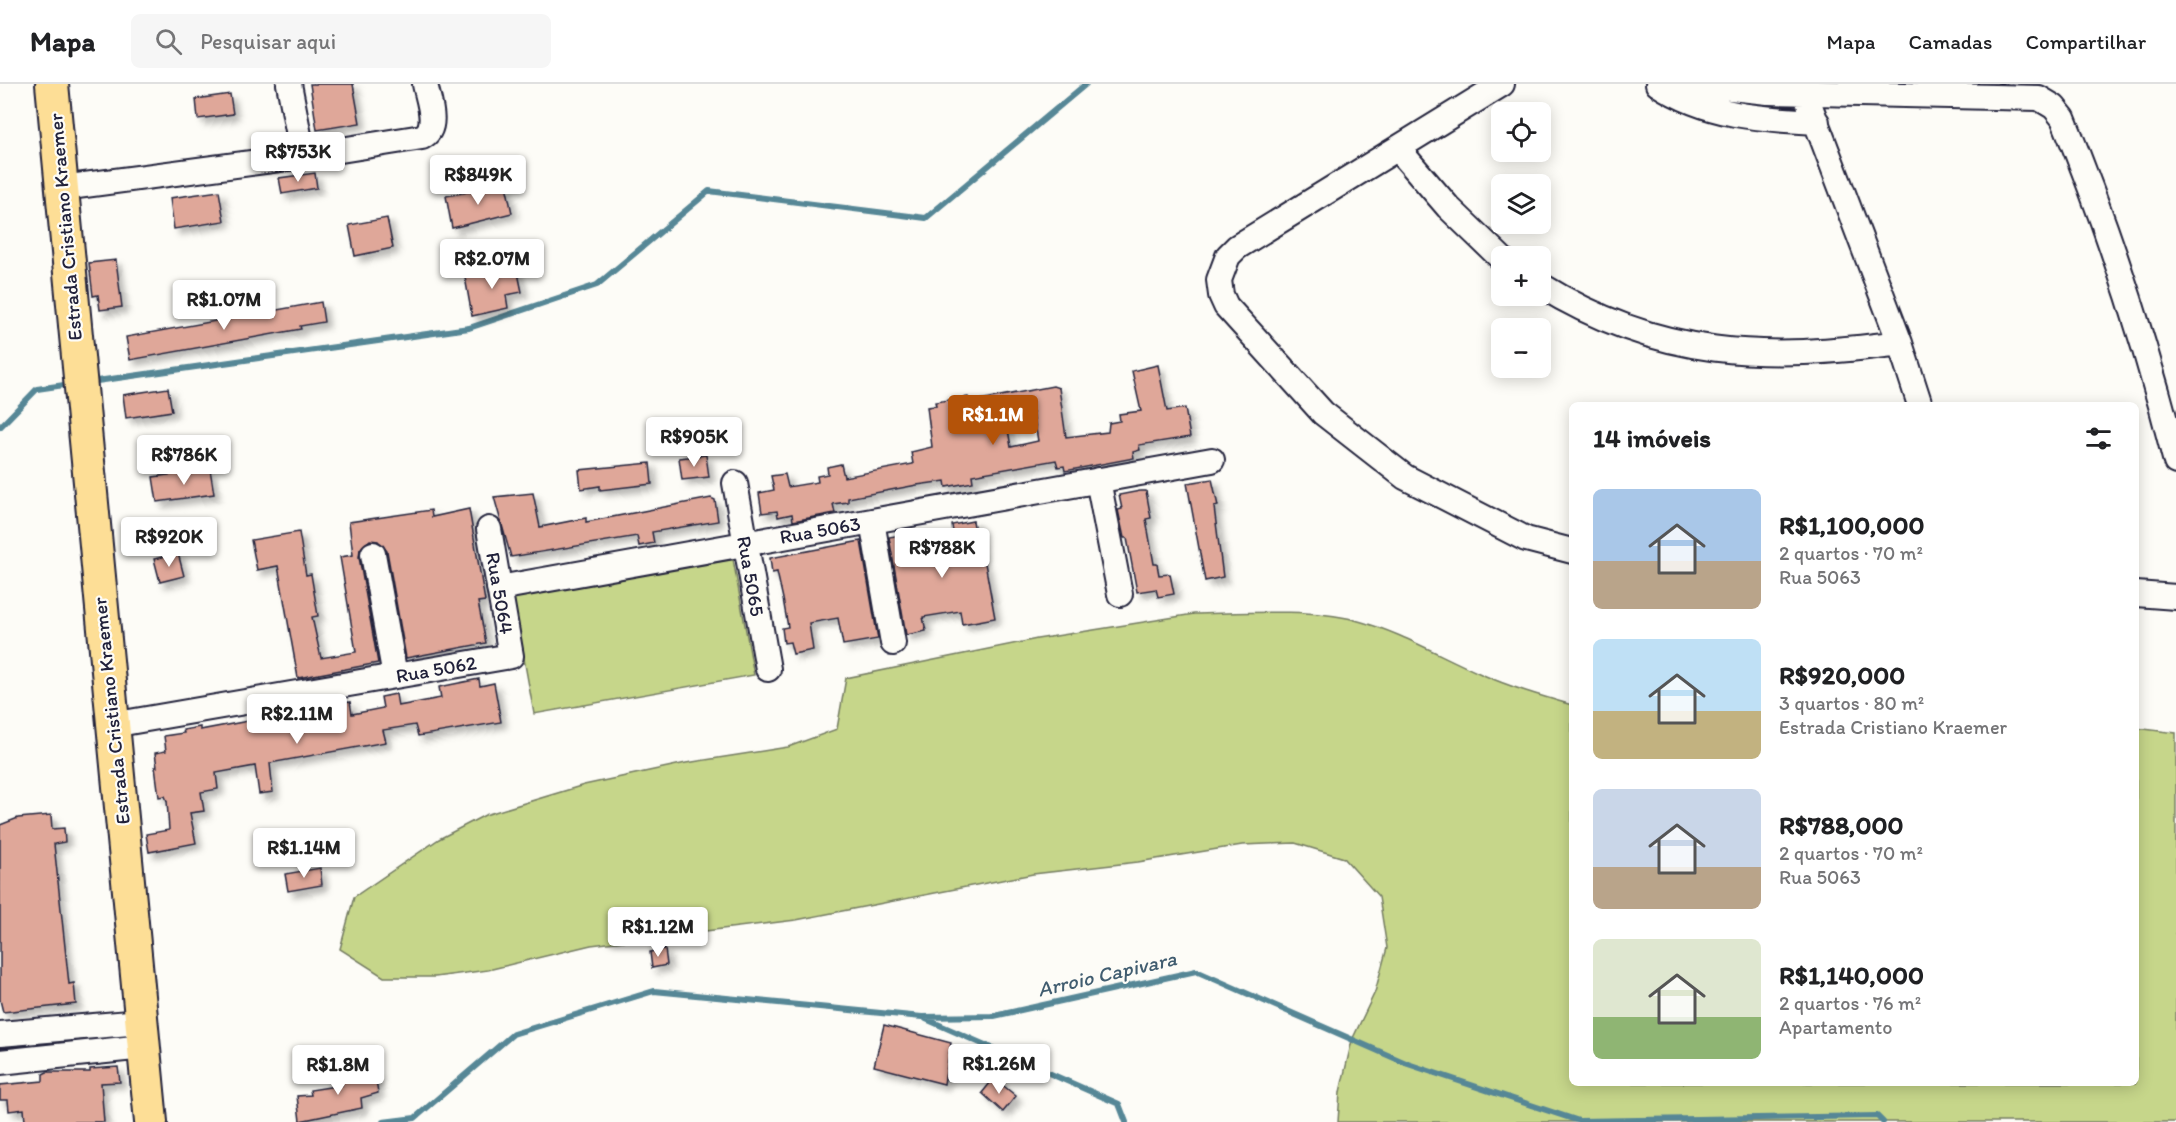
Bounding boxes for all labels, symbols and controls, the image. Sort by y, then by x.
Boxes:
search box [131,14,551,68]
text: Mapa [30,24,95,58]
icon: search [152,25,185,58]
text: Pesquisar aqui [200,28,336,55]
text: Mapa [1827,29,1875,54]
text: Camadas [1908,29,1992,54]
text: Compartilhar [2025,29,2146,54]
map controls [1491,102,1551,378]
button: locate [1491,102,1551,162]
street label: Estrada Cristiano Kraemer [43,112,87,342]
pin: R$753K [249,132,347,183]
text: R$753K [265,139,331,163]
pin: R$849K [429,155,527,206]
text: R$849K [444,162,512,186]
button: layers [1491,174,1551,234]
pin: R$2.07M [437,239,547,290]
text: R$2.07M [454,246,530,270]
button: + [1491,246,1551,306]
pin: R$1.07M [169,280,279,331]
text: R$1.07M [187,287,261,311]
button: − [1491,318,1551,378]
pin: R$1.1M [944,395,1042,446]
text: R$1.1M [962,402,1024,426]
pin: R$905K [645,417,743,468]
text: 14 imóveis [1593,422,1711,454]
icon: filters [2082,422,2115,455]
text: R$905K [660,424,728,448]
pin: R$786K [135,435,233,486]
text: R$786K [151,442,217,466]
text: R$1,100,000 [1779,509,1924,541]
street label: Rua 5063 [778,511,862,549]
icon: home [1641,513,1713,585]
pin: R$920K [120,517,218,568]
text: R$920K [135,524,203,548]
pin: R$788K [893,528,991,579]
street label: Rua 5065 [732,534,770,618]
text: R$788K [909,535,975,559]
text: 2 quartos · 70 m² [1779,541,1923,565]
street label: Rua 5064 [481,550,519,636]
text: Rua 5063 [1779,565,1861,589]
street label: Estrada Cristiano Kraemer [87,596,135,826]
street label: Rua 5062 [394,650,479,688]
text: R$920,000 [1779,659,1905,691]
icon: home [1641,663,1713,735]
text: 3 quartos · 80 m² [1779,691,1924,715]
pin: R$2.11M [242,694,352,745]
text: R$2.11M [261,701,333,725]
text: Estrada Cristiano Kraemer [1779,715,2007,739]
text: R$788,000 [1779,809,1904,841]
icon: home [1641,813,1713,885]
pin: R$1.14M [249,828,359,879]
text: R$1.14M [267,835,341,859]
text: 2 quartos · 70 m² [1779,841,1923,865]
text: Rua 5063 [1779,865,1861,889]
pin: R$1.12M [603,907,713,958]
text: R$1.12M [622,914,694,938]
water label: Arroio Capivara [1035,945,1179,1002]
text: R$1,140,000 [1779,959,1924,991]
icon: home [1641,963,1713,1035]
text: 2 quartos · 76 m² [1779,991,1921,1015]
text: Apartamento [1779,1015,1893,1039]
pin: R$1.26M [944,1044,1054,1095]
pin: R$1.8M [289,1045,387,1096]
text: R$1.26M [962,1051,1036,1075]
text: R$1.8M [306,1052,370,1076]

